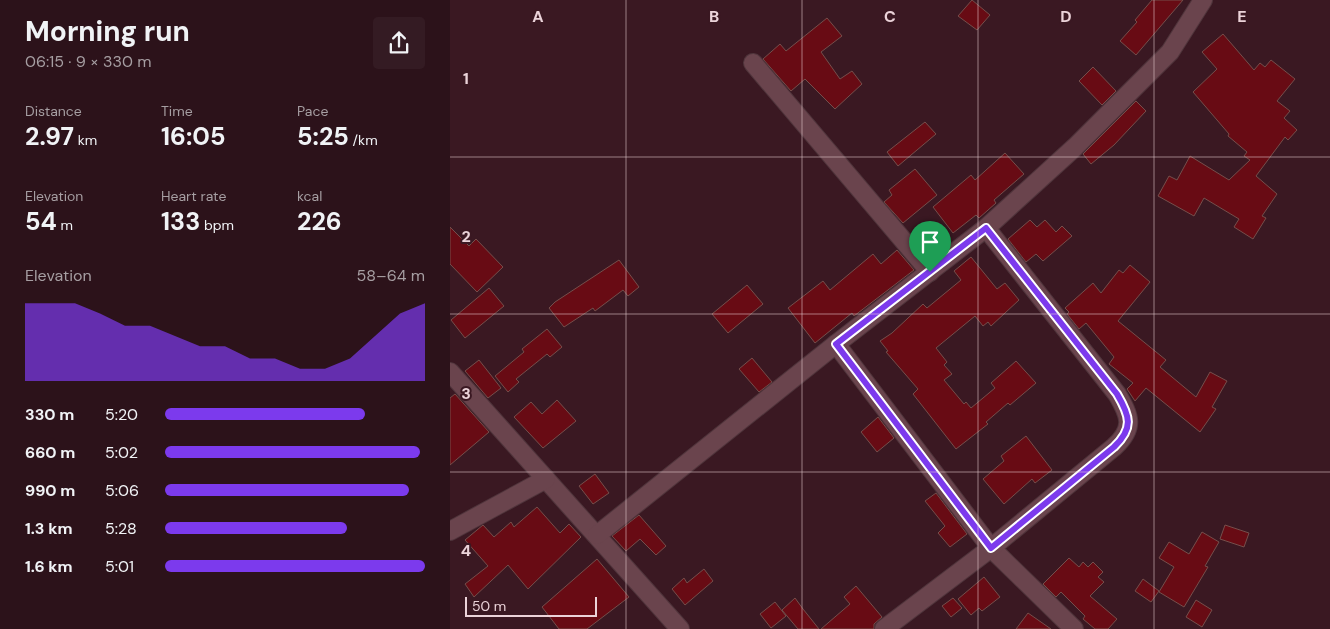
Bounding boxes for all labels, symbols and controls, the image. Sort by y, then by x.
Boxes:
text: A [532,6,544,27]
text: B [709,6,719,27]
text: C [884,6,896,27]
text: D [1060,6,1072,27]
text: E [1237,6,1247,27]
text: Morning run [25,13,190,50]
button: share [373,17,425,69]
text: 06:15 · 9 × 330 m [25,51,151,72]
text: 1 [463,68,469,89]
text: Distance [25,102,82,120]
text: Time [161,102,193,120]
text: Pace [297,102,328,120]
text: 2.97 [25,120,74,153]
text: 16:05 [161,120,225,153]
text: 5:25 [297,120,349,153]
text: km [74,131,97,149]
text: /km [349,131,378,149]
text: Elevation [25,187,83,205]
text: Heart rate [161,187,226,205]
text: kcal [297,187,322,205]
text: 54 [25,205,57,238]
text: 133 [161,205,200,238]
text: 226 [297,205,342,238]
text: m [57,216,73,234]
text: bpm [200,216,234,234]
pin [909,221,951,272]
text: 2 [461,226,471,247]
icon: arrive [916,228,944,256]
text: Elevation [25,265,92,286]
text: 58–64 m [357,265,425,286]
text: 3 [461,383,471,404]
text: 330 m [25,404,74,425]
text: 5:20 [105,404,138,425]
text: 660 m [25,442,75,463]
text: 5:02 [105,442,138,463]
text: 990 m [25,480,75,501]
text: 5:06 [105,480,139,501]
text: 1.3 km [25,518,73,539]
text: 5:28 [105,518,137,539]
text: 4 [461,540,471,561]
text: 1.6 km [25,556,73,577]
text: 5:01 [105,556,134,577]
scale bar [465,594,598,617]
text: 50 m [472,597,506,615]

